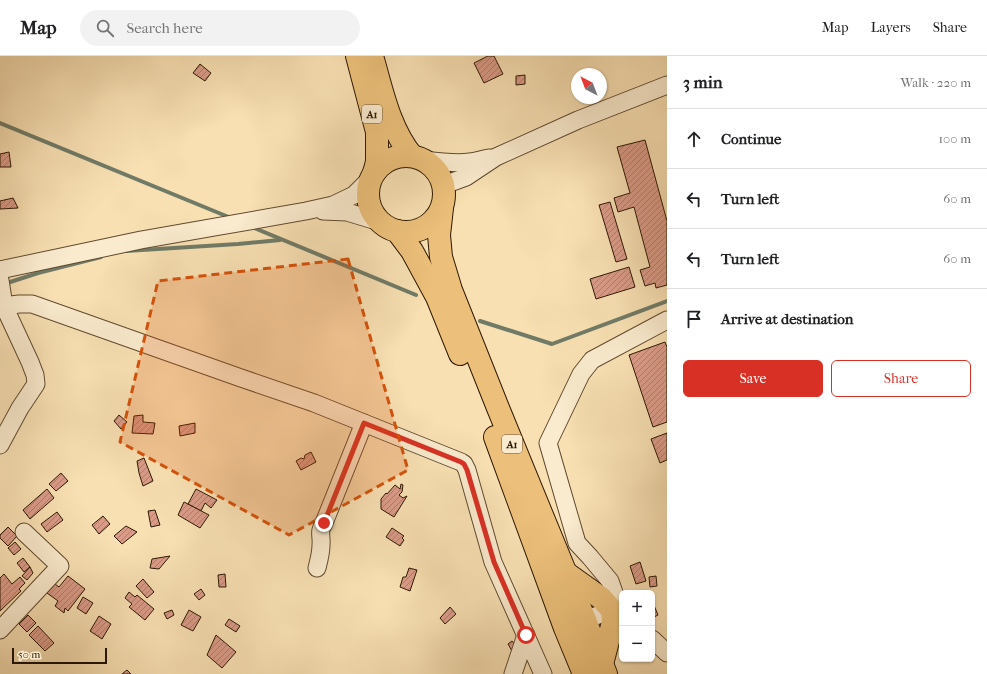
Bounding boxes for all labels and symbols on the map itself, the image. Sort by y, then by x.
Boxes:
north arrow [571,68,607,104]
road number: A1 [362,105,382,123]
road number: A1 [502,435,522,453]
route end [315,514,333,532]
route start [517,626,535,644]
scale bar [12,646,107,665]

